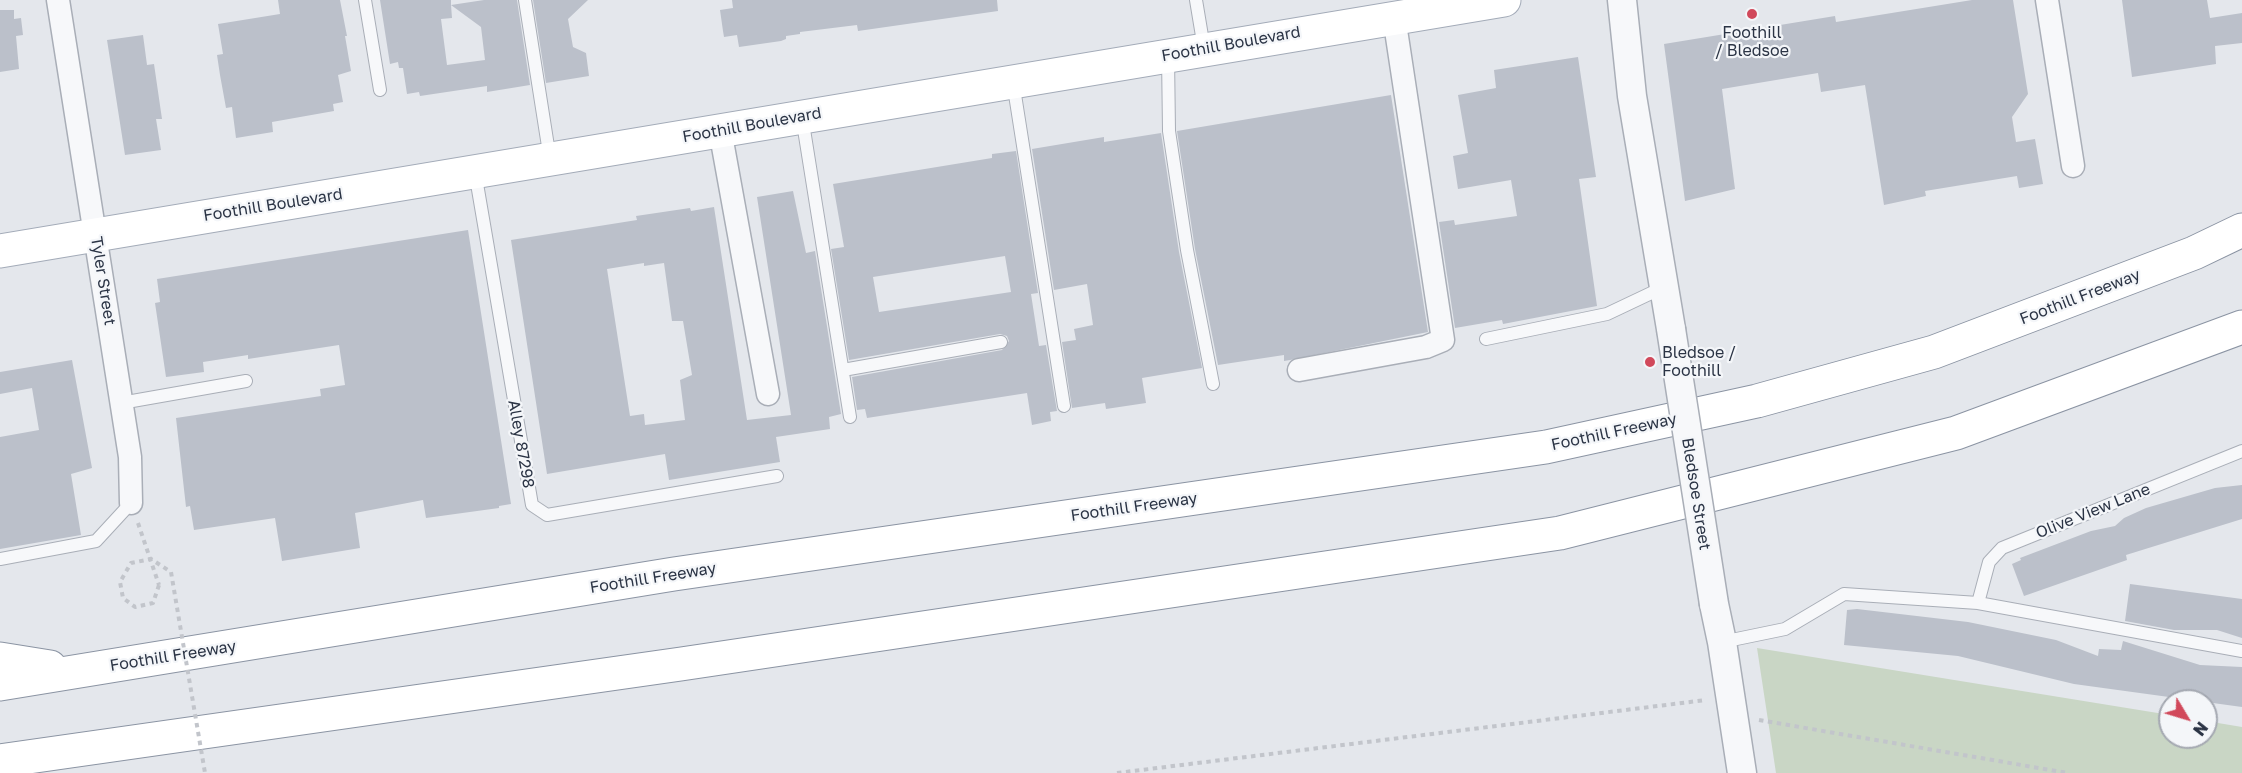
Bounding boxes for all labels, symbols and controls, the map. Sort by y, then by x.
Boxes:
marker: Foothill / Bledsoe [1745,7,1759,21]
street label: Foothill Boulevard [1160,22,1302,66]
place label: Foothill / Bledsoe [1715,23,1789,61]
street label: Foothill Boulevard [681,103,823,147]
street label: Foothill Boulevard [202,185,344,225]
street label: Tyler Street [87,235,119,327]
street label: Foothill Freeway [2017,265,2143,329]
place label: Bledsoe / Foothill [1662,343,1736,381]
marker: Bledsoe / Foothill [1643,355,1657,369]
street label: Alley 87298 [504,398,538,490]
street label: Foothill Freeway [1550,409,1678,455]
street label: Bledsoe Street [1678,436,1714,552]
street label: Olive View Lane [2033,479,2153,543]
street label: Foothill Freeway [1069,489,1199,525]
street label: Foothill Freeway [588,559,718,597]
street label: Foothill Freeway [108,637,238,675]
north arrow [2158,689,2218,749]
text: N [2189,718,2212,740]

